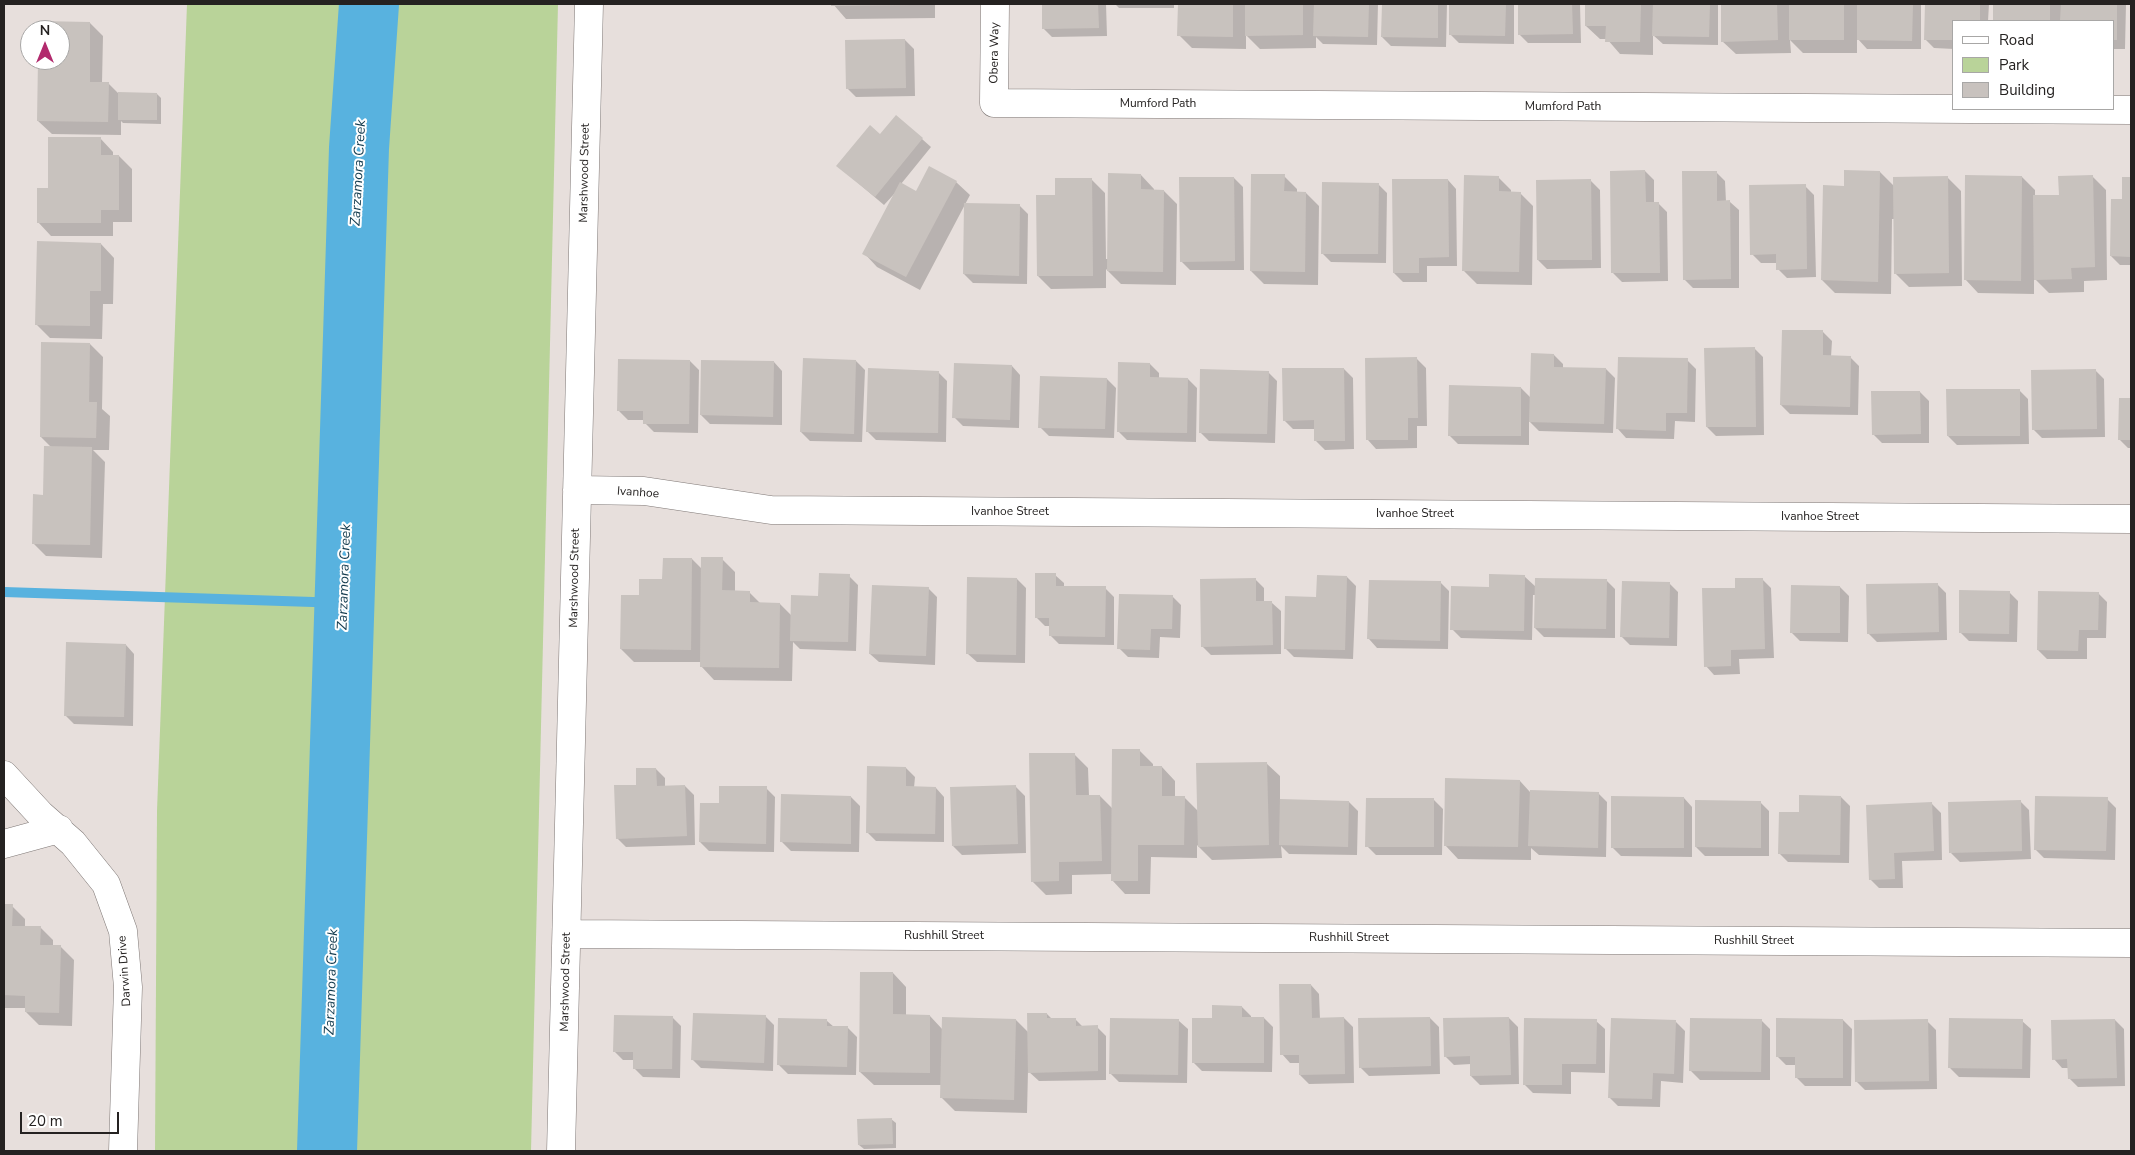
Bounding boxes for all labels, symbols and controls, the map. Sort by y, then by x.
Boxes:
north arrow [20,20,70,70]
legend [1952,20,2115,110]
text: N [40,21,50,40]
street label: Obera Way [987,22,1003,84]
text: Road [1999,30,2034,50]
text: Park [1999,55,2029,75]
text: Building [1999,80,2055,100]
street label: Mumford Path [1120,97,1196,111]
street label: Mumford Path [1525,100,1601,114]
water label: Zarzamora Creek [348,119,370,227]
street label: Marshwood Street [577,123,593,223]
street label: Ivanhoe [616,484,660,502]
street label: Ivanhoe Street [971,505,1049,519]
street label: Ivanhoe Street [1376,507,1454,521]
street label: Ivanhoe Street [1781,510,1859,524]
water label: Zarzamora Creek [335,524,355,630]
street label: Marshwood Street [567,528,583,628]
water label: Zarzamora Creek [322,929,342,1035]
street label: Rushhill Street [904,929,984,943]
street label: Rushhill Street [1309,931,1389,945]
street label: Marshwood Street [558,932,574,1032]
street label: Rushhill Street [1714,934,1794,948]
street label: Darwin Drive [115,935,135,1007]
scale bar [22,1102,121,1134]
text: 20 m [28,1111,63,1131]

